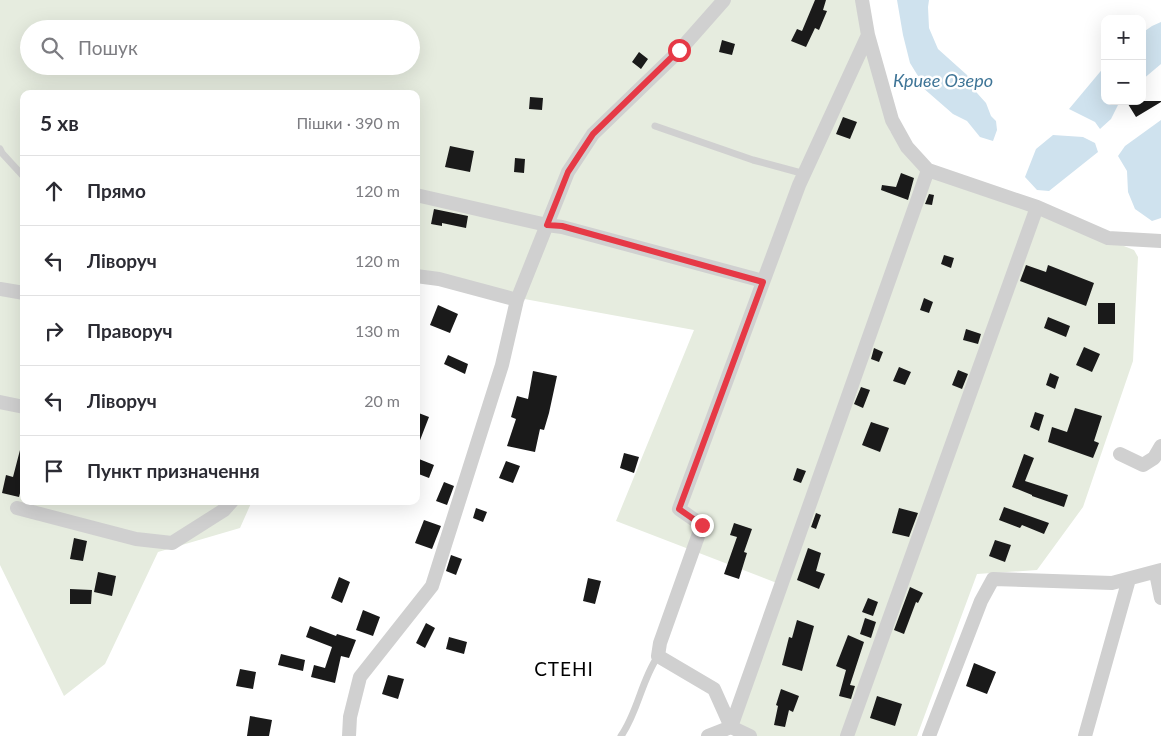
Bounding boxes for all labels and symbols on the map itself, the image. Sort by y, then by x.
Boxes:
route start [668,39,691,62]
water label: Криве Озеро [893,69,993,91]
route end [691,514,714,537]
district label: СТЕНІ [534,657,594,680]

